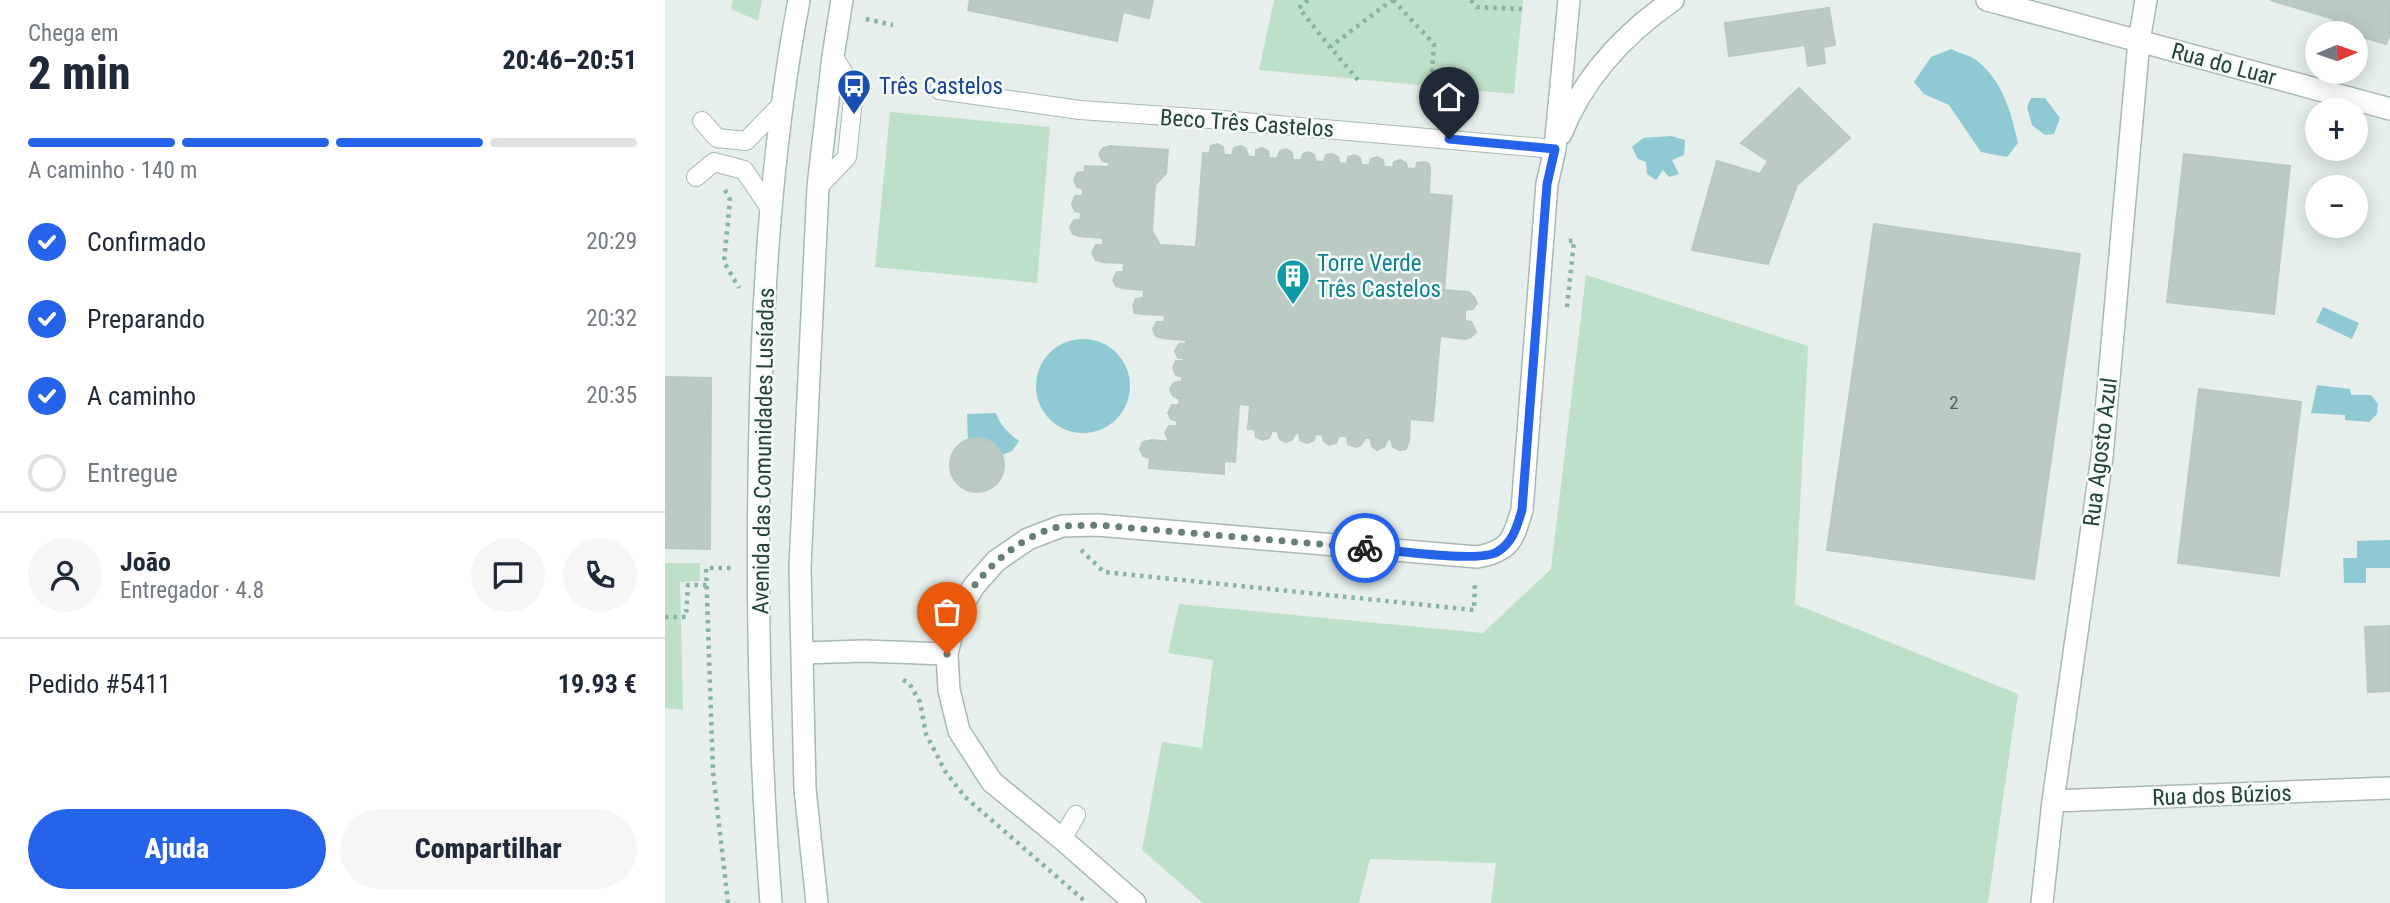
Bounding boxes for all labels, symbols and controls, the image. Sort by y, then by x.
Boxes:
text: Chega em [28,20,119,47]
north arrow [2305,21,2368,84]
map controls [2305,21,2368,238]
street label: Rua do Luar [2168,38,2279,91]
text: 20:46–20:51 [503,45,637,75]
text: 2 min [28,46,131,100]
bus stop icon: Três Castelos [835,67,873,116]
pin [1419,67,1479,139]
place label: Três Castelos [879,73,1003,100]
icon: home [1430,78,1468,116]
button: + [2305,98,2368,161]
street label: Beco Três Castelos [1159,104,1335,143]
text: A caminho · 140 m [28,157,197,184]
button: − [2305,175,2368,238]
icon: check [28,223,66,261]
text: Confirmado [87,227,206,257]
text: 20:29 [586,228,637,255]
place label: Torre Verde Três Castelos [1317,250,1441,303]
building icon: Torre Verde Três Castelos [1274,257,1312,306]
street label: Avenida das Comunidades Lusíadas [747,287,780,615]
icon: check [28,300,66,338]
text: Preparando [87,304,205,334]
text: 20:32 [586,305,637,332]
street label: Rua Agosto Azul [2078,376,2123,528]
icon: check [28,377,66,415]
text: A caminho [87,381,196,411]
text: 20:35 [586,382,637,409]
house number: 2 [1949,391,1959,414]
text: Entregue [87,458,178,488]
courier [1330,513,1400,583]
icon: bike [1346,529,1384,567]
button: person [28,538,102,612]
button: chat [471,538,545,612]
button: phone [563,538,637,612]
text: João [120,547,171,577]
text: Entregador · 4.8 [120,577,264,604]
pin [917,582,977,654]
icon: bag [928,593,966,631]
text: Pedido #5411 [28,669,171,699]
text: 19.93 € [558,669,637,699]
street label: Rua dos Búzios [2152,780,2292,811]
button: Ajuda [28,809,326,889]
button: Compartilhar [340,809,637,889]

